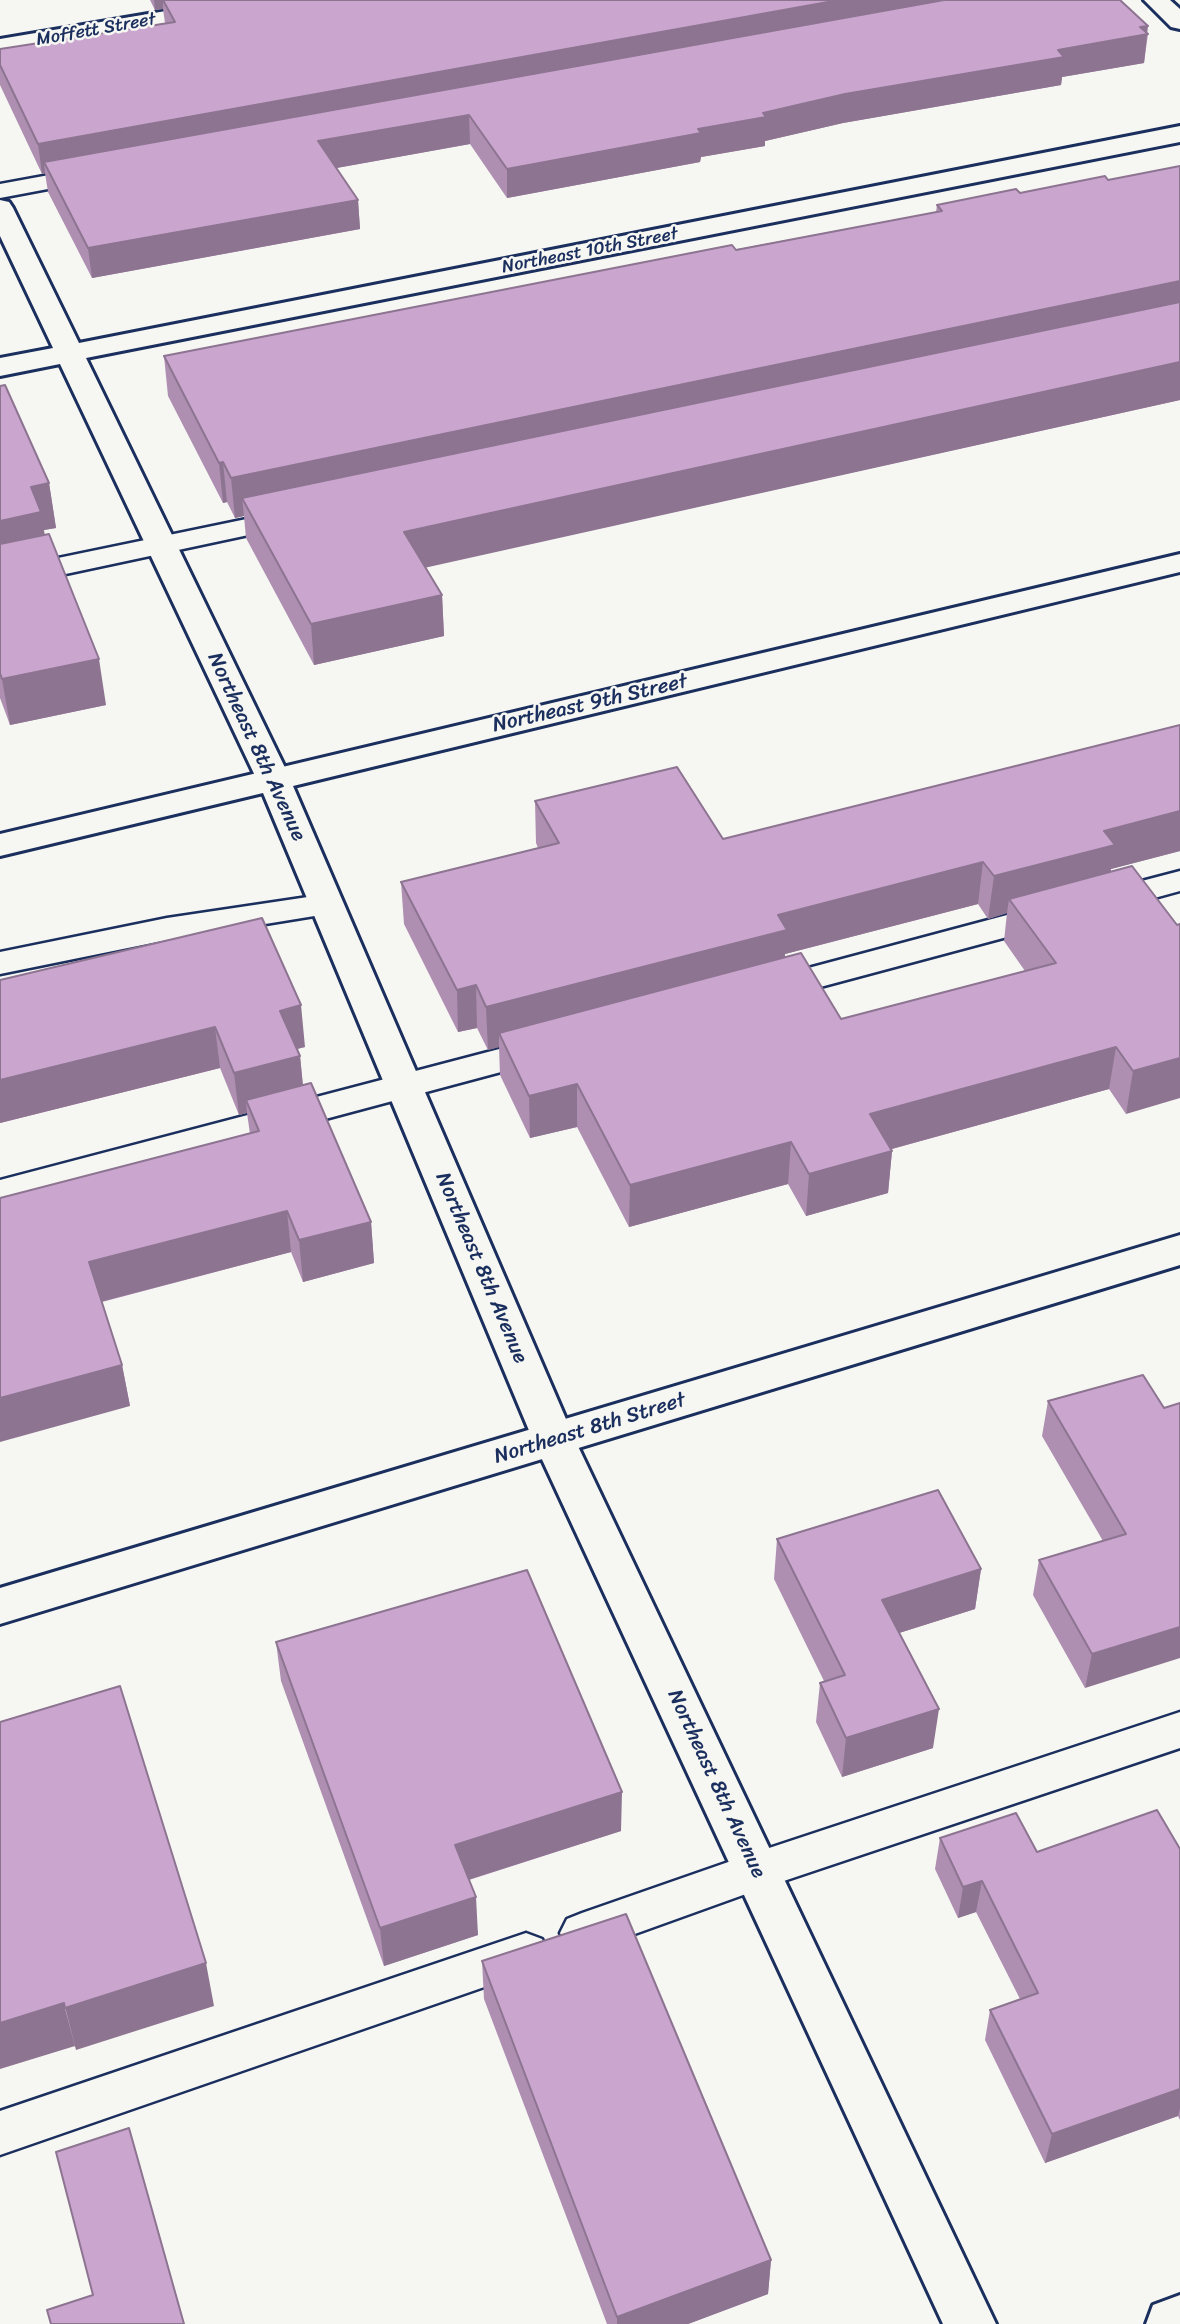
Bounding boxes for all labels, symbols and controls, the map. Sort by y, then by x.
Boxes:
street label: Moffett Street [35,9,157,51]
street label: Northeast 10th Street [500,223,680,279]
street label: Northeast 8th Avenue [201,649,311,845]
street label: Northeast 9th Street [490,669,690,739]
street label: Northeast 8th Avenue [429,1169,533,1367]
street label: Northeast 8th Street [491,1388,689,1470]
street label: Northeast 8th Avenue [661,1686,771,1882]

